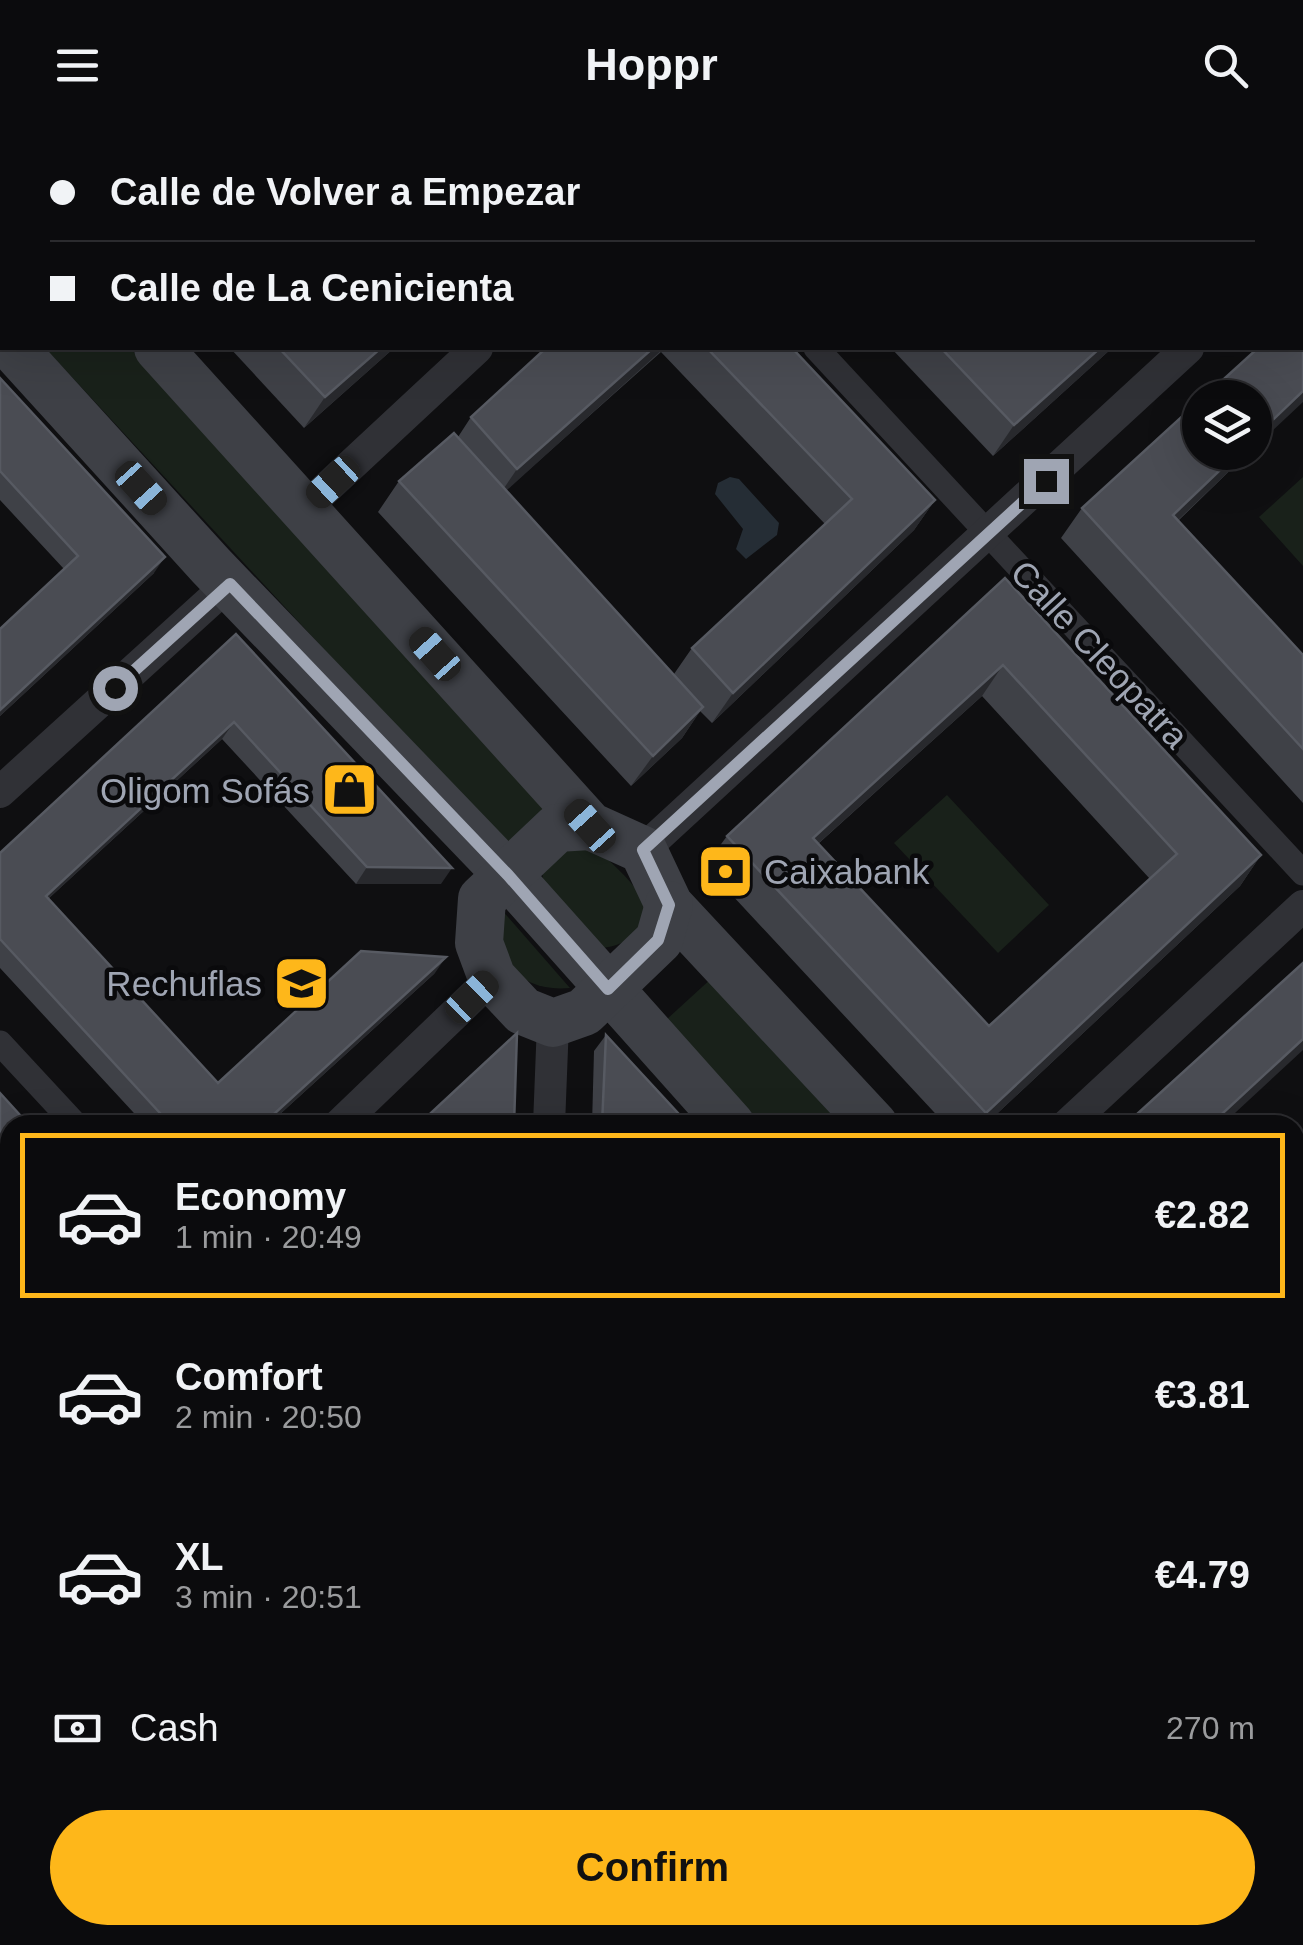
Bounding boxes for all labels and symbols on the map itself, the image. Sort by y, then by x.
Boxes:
car [301,451,365,513]
car [110,456,172,520]
route end [1024,459,1069,504]
street label: Calle Cleopatra [1003,552,1197,756]
car [404,622,466,686]
route start [93,666,138,711]
shop icon: Oligom Sofás [319,760,379,820]
place label: Oligom Sofás [100,771,310,810]
car [559,794,621,858]
bank icon: Caixabank [695,841,755,901]
place label: Caixabank [764,852,930,891]
school or university icon: Rechuflas [271,953,331,1013]
place label: Rechuflas [106,964,262,1003]
car [440,965,504,1029]

